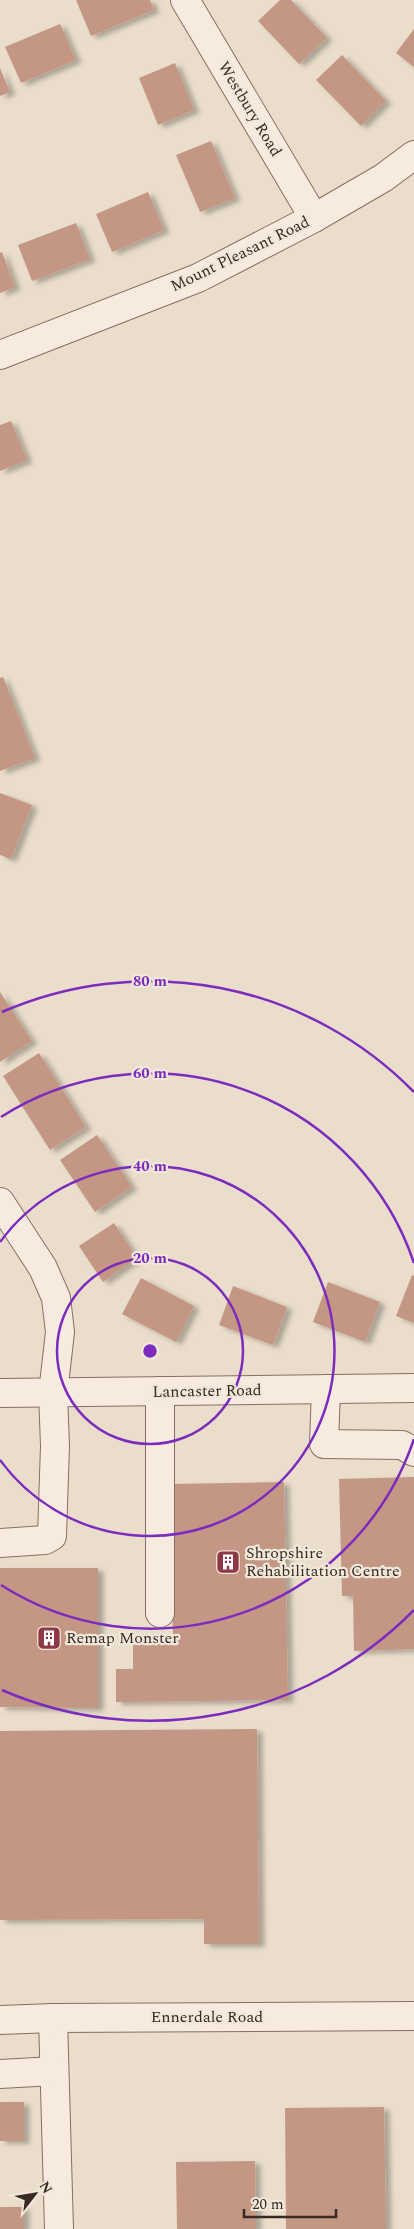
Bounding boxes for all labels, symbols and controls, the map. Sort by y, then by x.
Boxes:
street label: Westbury Road [212,57,288,161]
street label: Mount Pleasant Road [166,210,314,298]
text: 80 m [133,970,168,993]
text: 60 m [133,1062,168,1085]
text: 40 m [133,1155,168,1178]
text: 20 m [133,1247,168,1270]
centre of rings [141,1342,159,1360]
street label: Lancaster Road [152,1378,262,1404]
place label: Shropshire Rehabilitation Centre [246,1541,400,1583]
building icon: Shropshire Rehabilitation Centre [215,1549,241,1575]
building icon: Remap Monster [36,1625,62,1651]
place label: Remap Monster [66,1626,179,1650]
street label: Ennerdale Road [151,2005,263,2029]
north arrow [10,2169,60,2219]
text: N [34,2177,58,2198]
scale bar [244,2186,336,2218]
text: 20 m [252,2193,284,2216]

